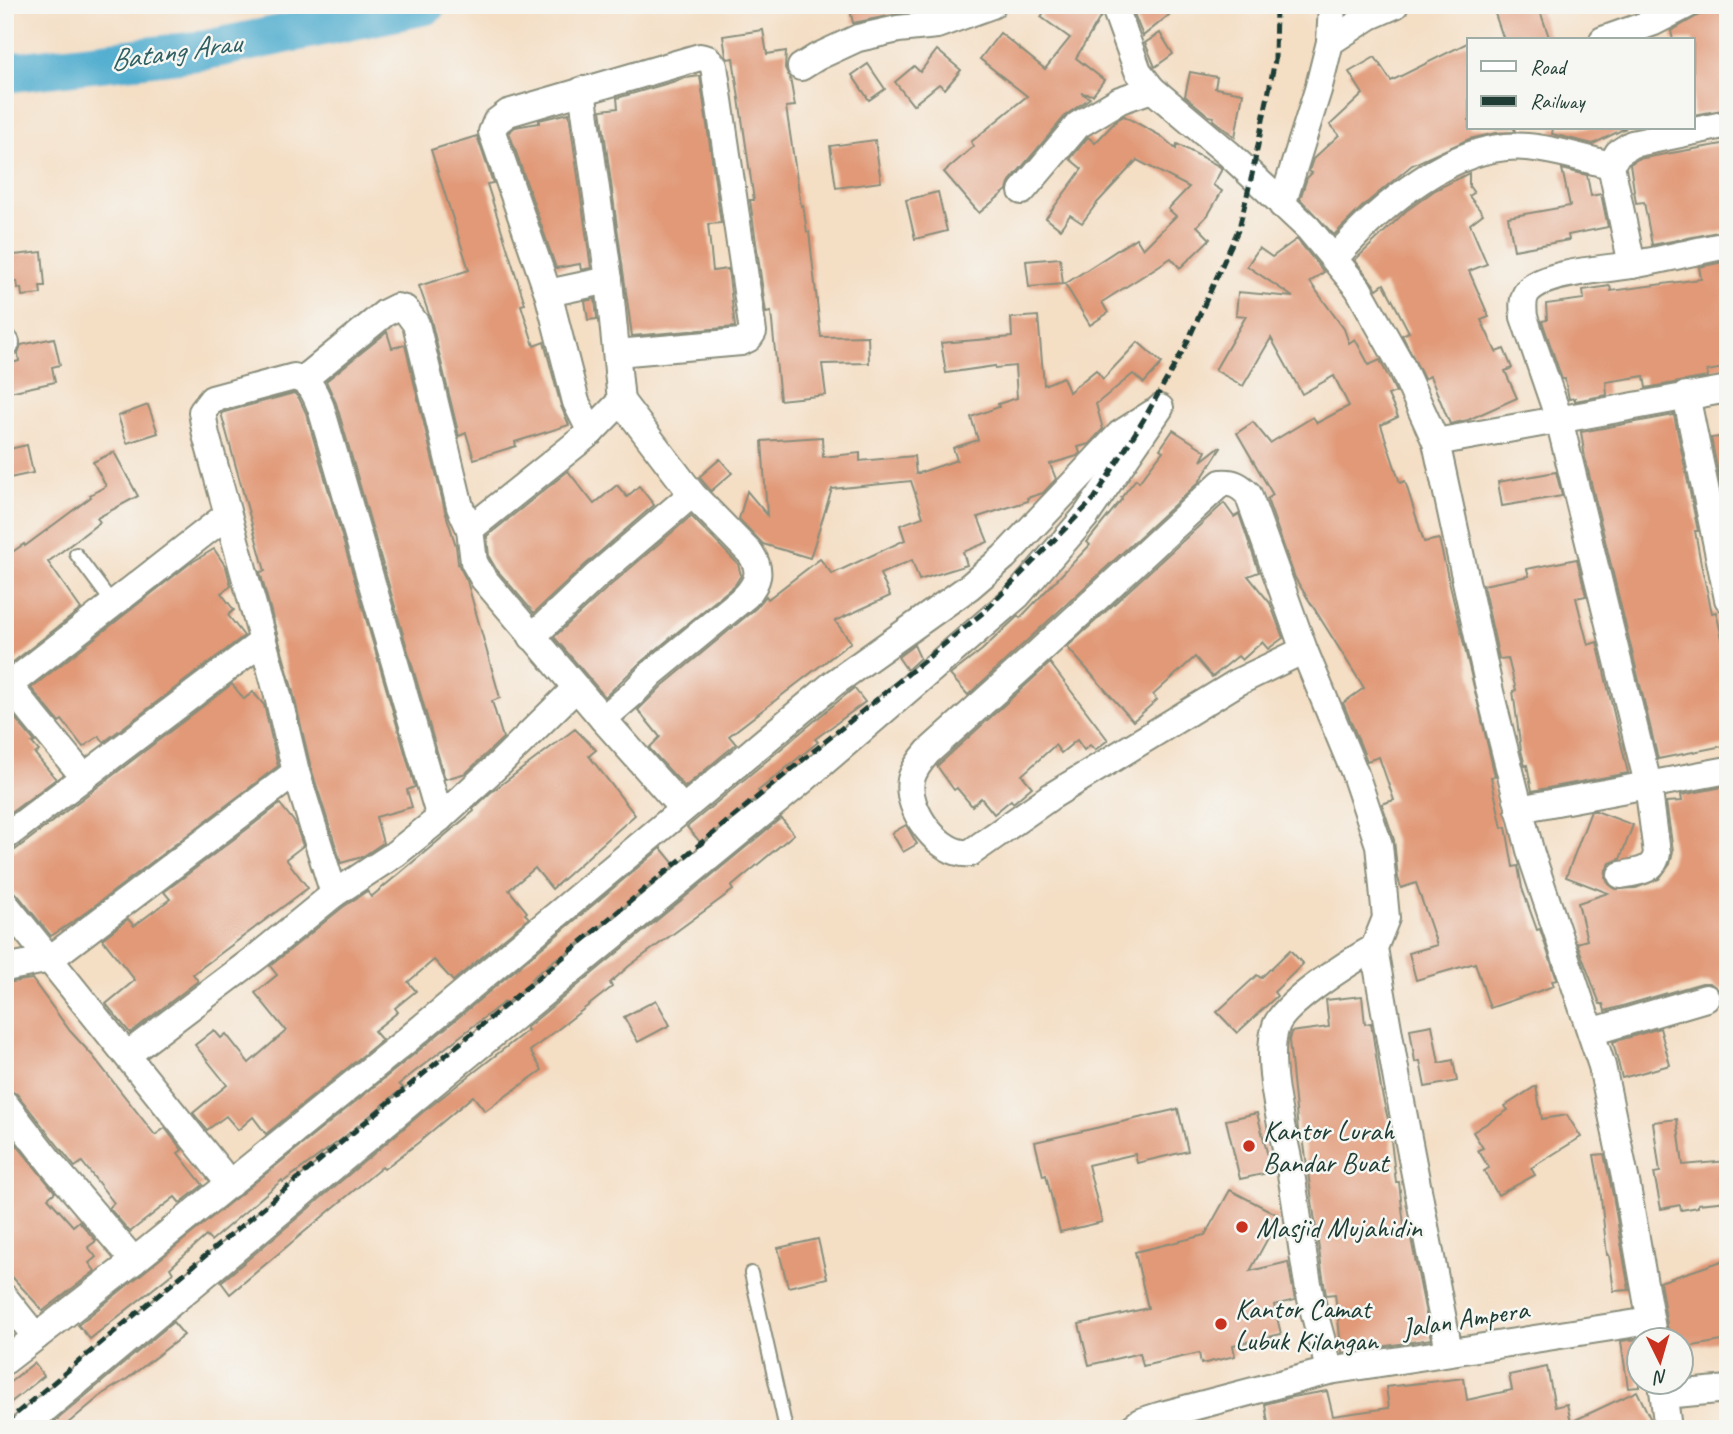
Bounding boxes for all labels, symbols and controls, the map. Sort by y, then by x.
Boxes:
water label: Batang Arau [107,22,247,79]
legend [1467,38,1694,130]
text: Road [1530,54,1569,80]
text: Railway [1530,88,1586,114]
place label: Kantor Lurah Bandar Buat [1263,1113,1395,1180]
marker: Kantor Lurah Bandar Buat [1241,1138,1257,1154]
place label: Masjid Mujahidin [1256,1210,1423,1245]
marker: Masjid Mujahidin [1234,1219,1250,1235]
place label: Kantor Camat Lubuk Kilangan [1235,1291,1379,1358]
street label: Jalan Ampera [1397,1291,1533,1346]
marker: Kantor Camat Lubuk Kilangan [1213,1316,1229,1332]
north arrow [1624,1326,1694,1396]
text: N [1651,1364,1668,1390]

